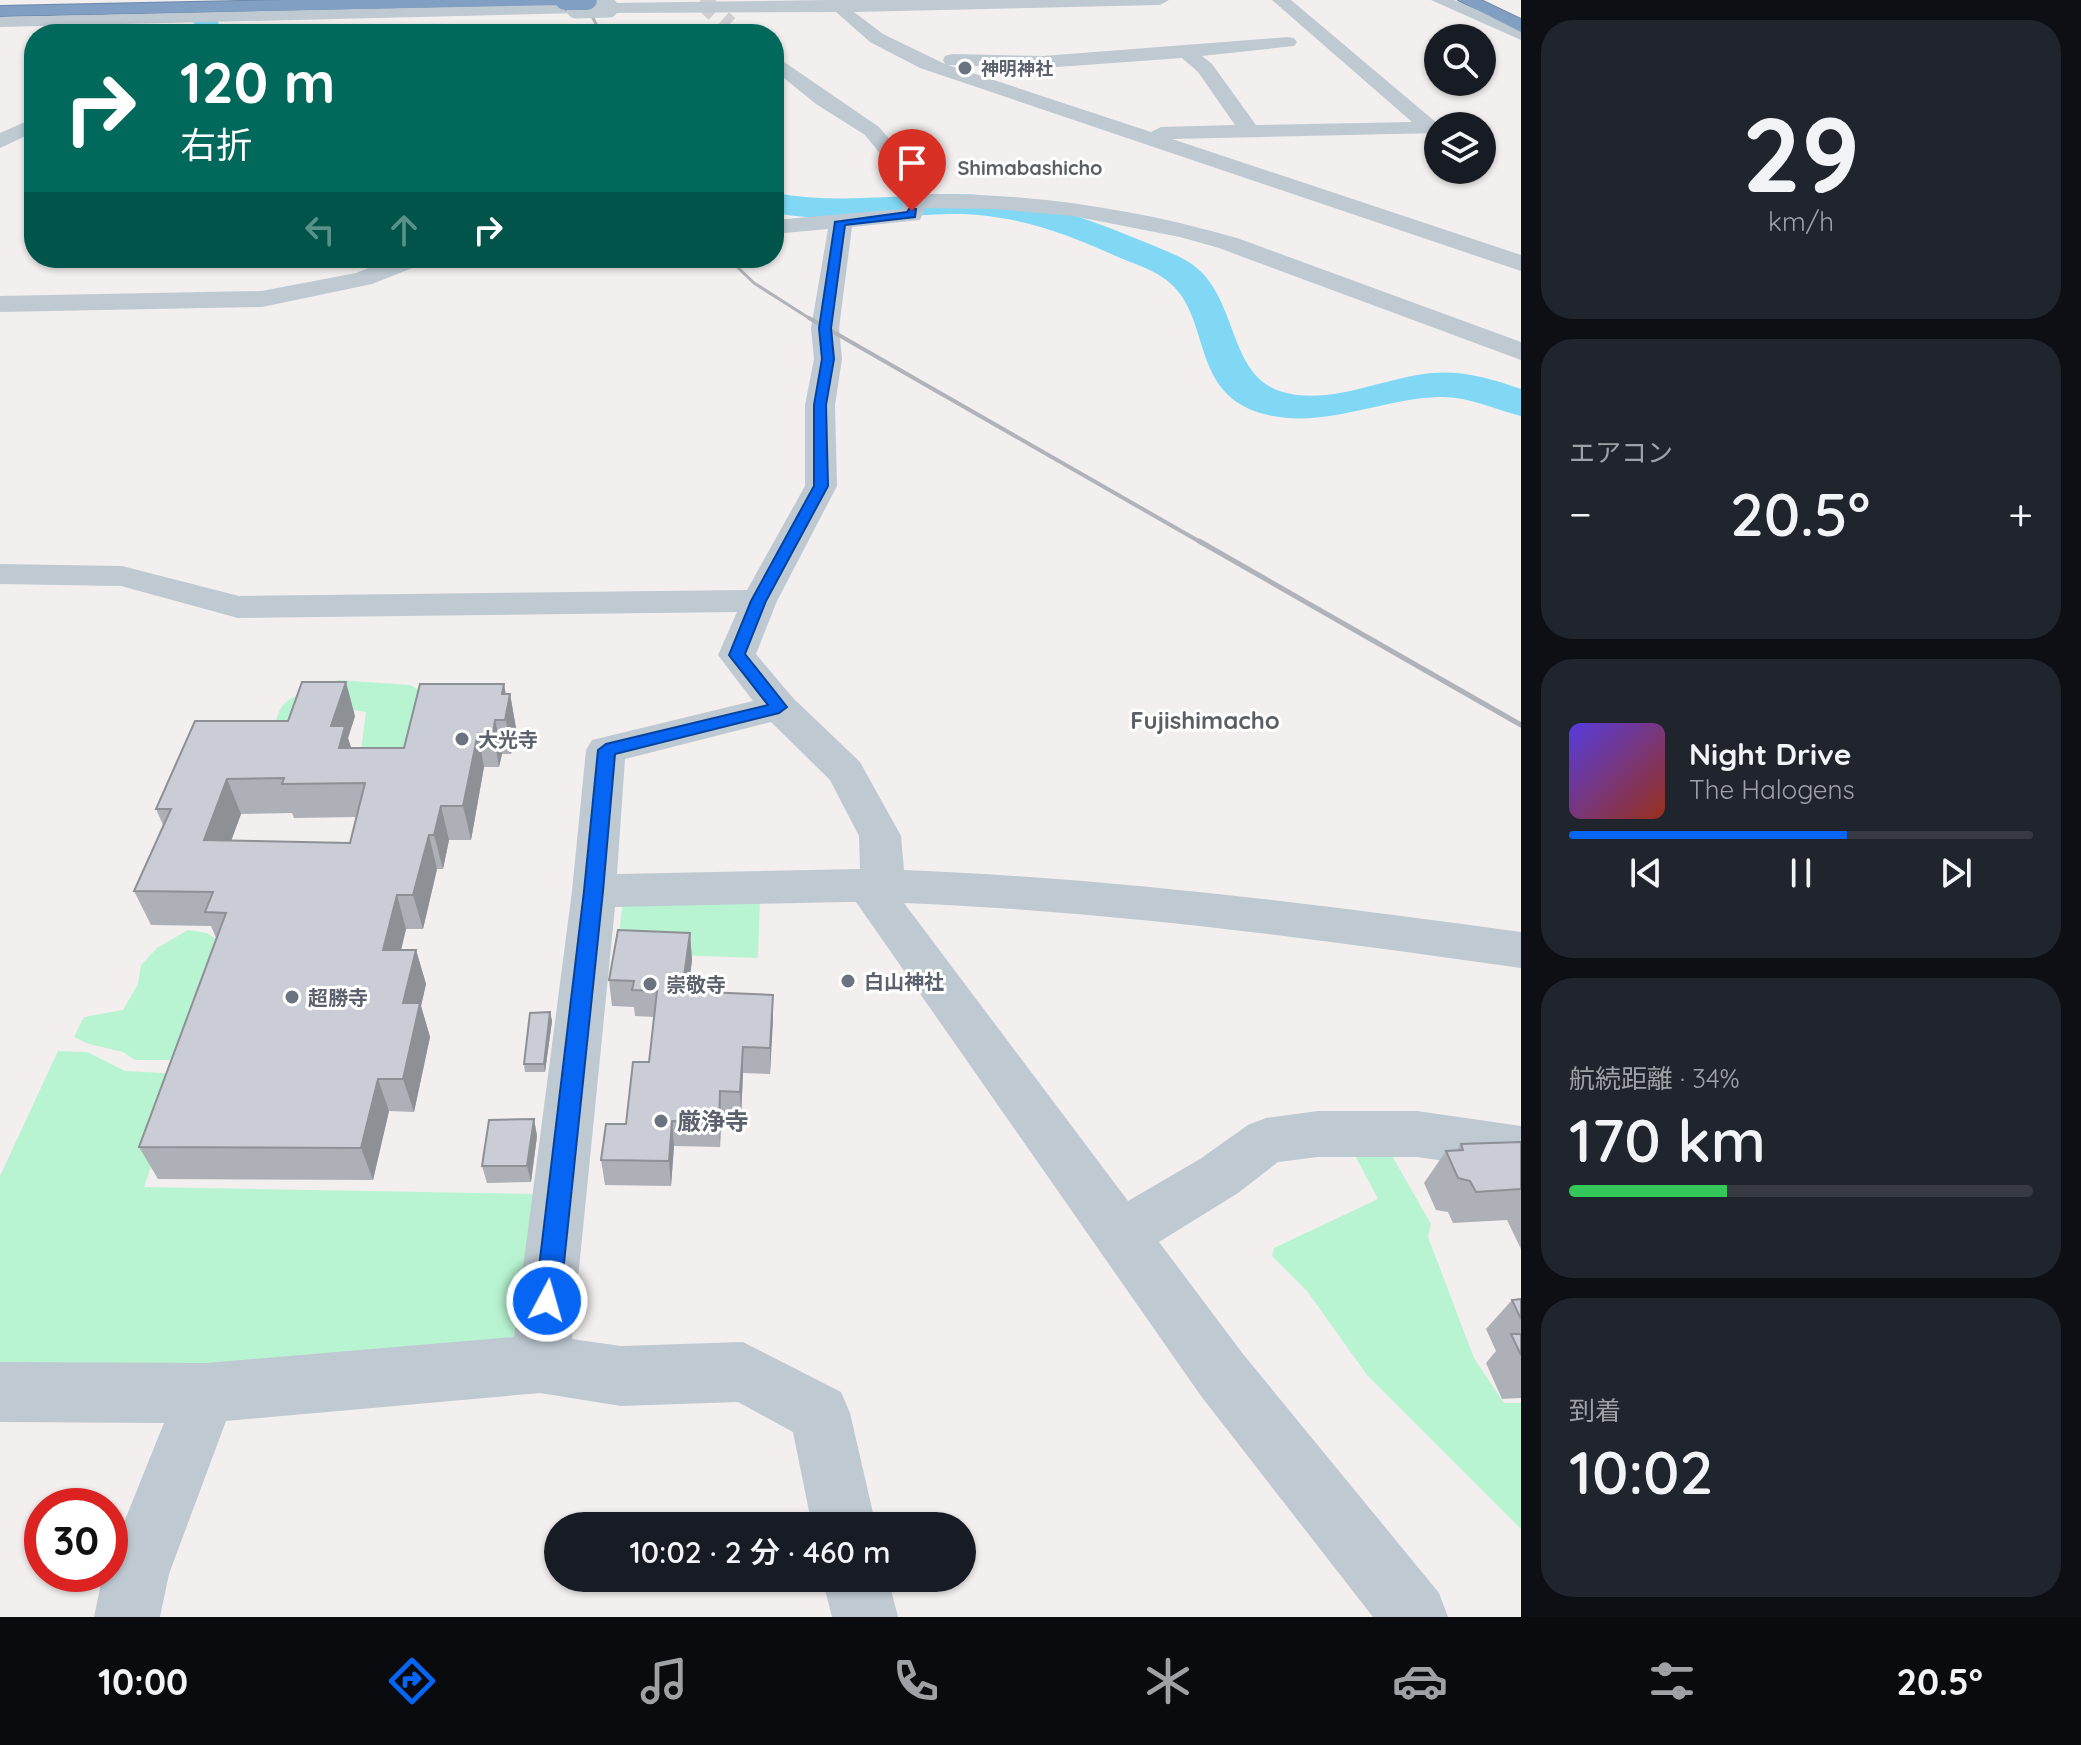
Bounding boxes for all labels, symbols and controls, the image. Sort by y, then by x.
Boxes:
map controls [1424,24,1496,184]
button: search [1424,24,1496,96]
text: 120 m [180,47,335,117]
icon: right [48,56,152,160]
place label: 神明神社 [981,57,1053,80]
marker: 神明神社 [956,59,974,77]
text: 29 [1742,88,1860,218]
button: layers [1424,112,1496,184]
text: 右折 [180,122,252,167]
pin [878,129,946,211]
icon: arrive [890,141,934,185]
district label: Shimabashicho [957,155,1103,180]
text: km/h [1768,205,1834,238]
icon: left [298,208,342,252]
icon: ahead [382,208,426,252]
icon: right [466,208,510,252]
text: エアコン [1569,436,1673,469]
text: 20.5° [1730,476,1870,551]
text: − [1569,486,1592,541]
text: + [2008,486,2033,541]
district label: Fujishimacho [1130,705,1280,735]
place label: 大光寺 [478,727,538,752]
marker: 大光寺 [453,730,471,748]
text: Night Drive [1689,735,1851,773]
text: The Halogens [1689,773,1855,806]
icon: previous [1624,851,1668,895]
icon: pause [1779,851,1823,895]
icon: next [1934,851,1978,895]
place label: 白山神社 [864,969,944,994]
place label: 崇敬寺 [666,972,726,997]
marker: 白山神社 [839,972,857,990]
marker: 崇敬寺 [641,975,659,993]
place label: 超勝寺 [308,985,368,1010]
marker: 超勝寺 [283,988,301,1006]
text: 航続距離 · 34% [1569,1062,1740,1095]
text: 170 km [1569,1102,1766,1177]
place label: 厳浄寺 [677,1106,749,1136]
marker: 厳浄寺 [652,1112,670,1130]
position arrow [505,1259,589,1343]
text: 到着 [1569,1394,1621,1427]
text: 10:02 [1569,1434,1713,1509]
speed limit sign: 30 [24,1488,128,1592]
text: 10:02 · 2 分 · 460 m [629,1533,891,1571]
icon: directions [384,1653,440,1709]
icon: music [636,1653,692,1709]
icon: phone [888,1653,944,1709]
icon: climate [1140,1653,1196,1709]
icon: car [1392,1653,1448,1709]
icon: filters [1644,1653,1700,1709]
text: 10:00 [98,1659,188,1704]
text: 20.5° [1897,1659,1983,1704]

